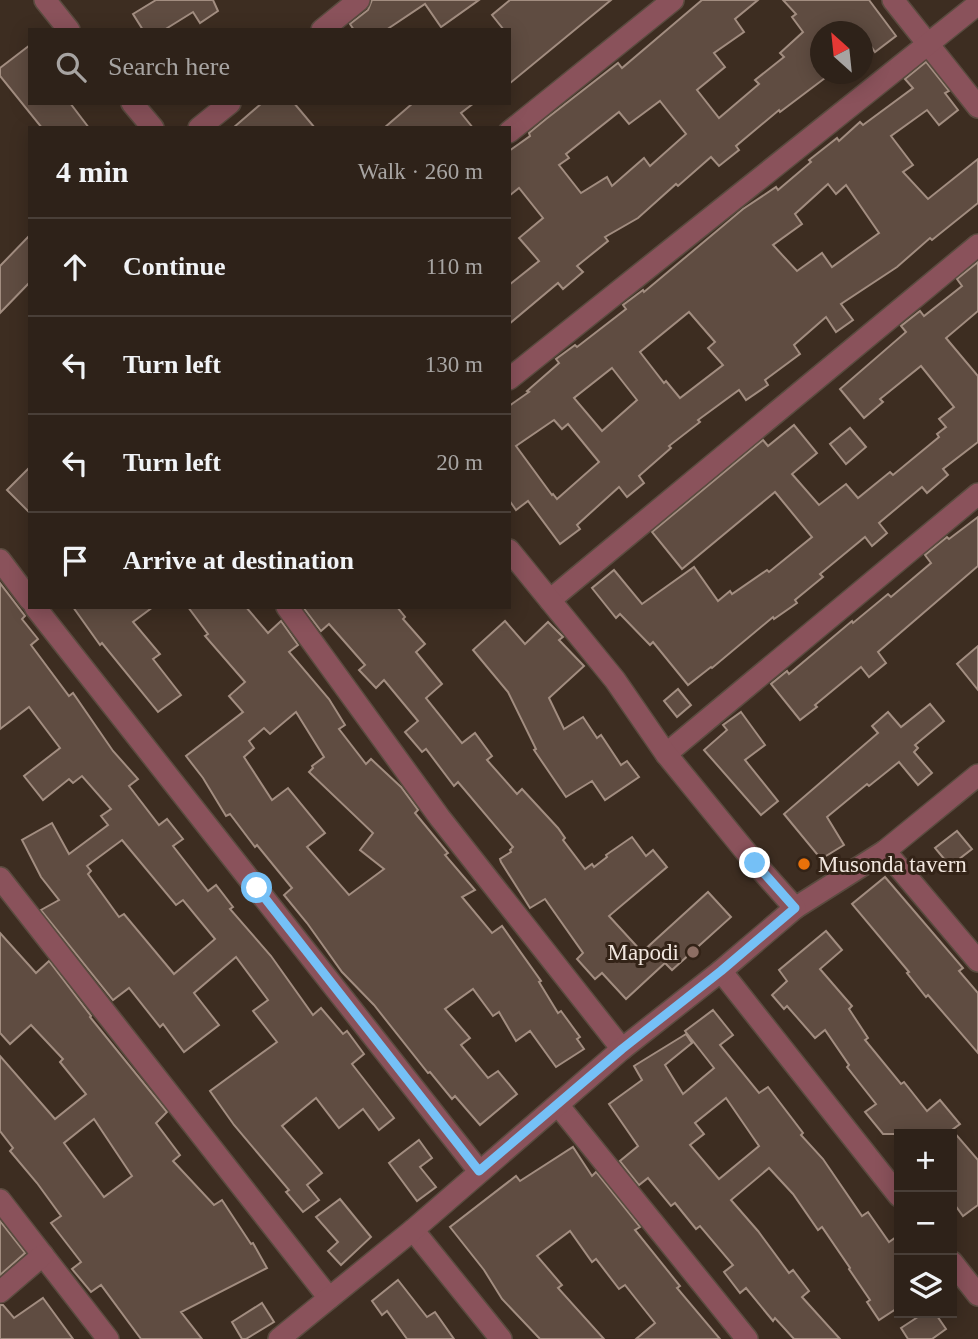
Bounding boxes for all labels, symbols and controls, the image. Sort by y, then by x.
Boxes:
north arrow [810,21,873,84]
search box [28,28,511,105]
icon: search [52,48,90,86]
text: Search here [108,52,230,81]
text: 4 min [56,155,129,188]
text: Walk · 260 m [358,159,483,184]
icon: ahead [56,248,94,286]
text: Continue [123,252,226,281]
text: 110 m [426,254,483,279]
icon: left [56,346,94,384]
text: Turn left [123,350,221,379]
text: 130 m [425,352,483,377]
icon: left [56,444,94,482]
text: Turn left [123,448,221,477]
text: 20 m [436,450,483,475]
icon: arrive [56,542,94,580]
text: Arrive at destination [123,546,354,575]
route end [739,847,770,878]
place label: Musonda tavern [818,852,967,877]
marker: Musonda tavern [796,856,812,872]
route start [241,872,272,903]
place label: Mapodi [607,940,679,965]
marker: Mapodi [685,944,701,960]
map controls [894,1129,957,1318]
button: + [894,1129,957,1192]
button: − [894,1192,957,1255]
button: layers [894,1255,957,1318]

